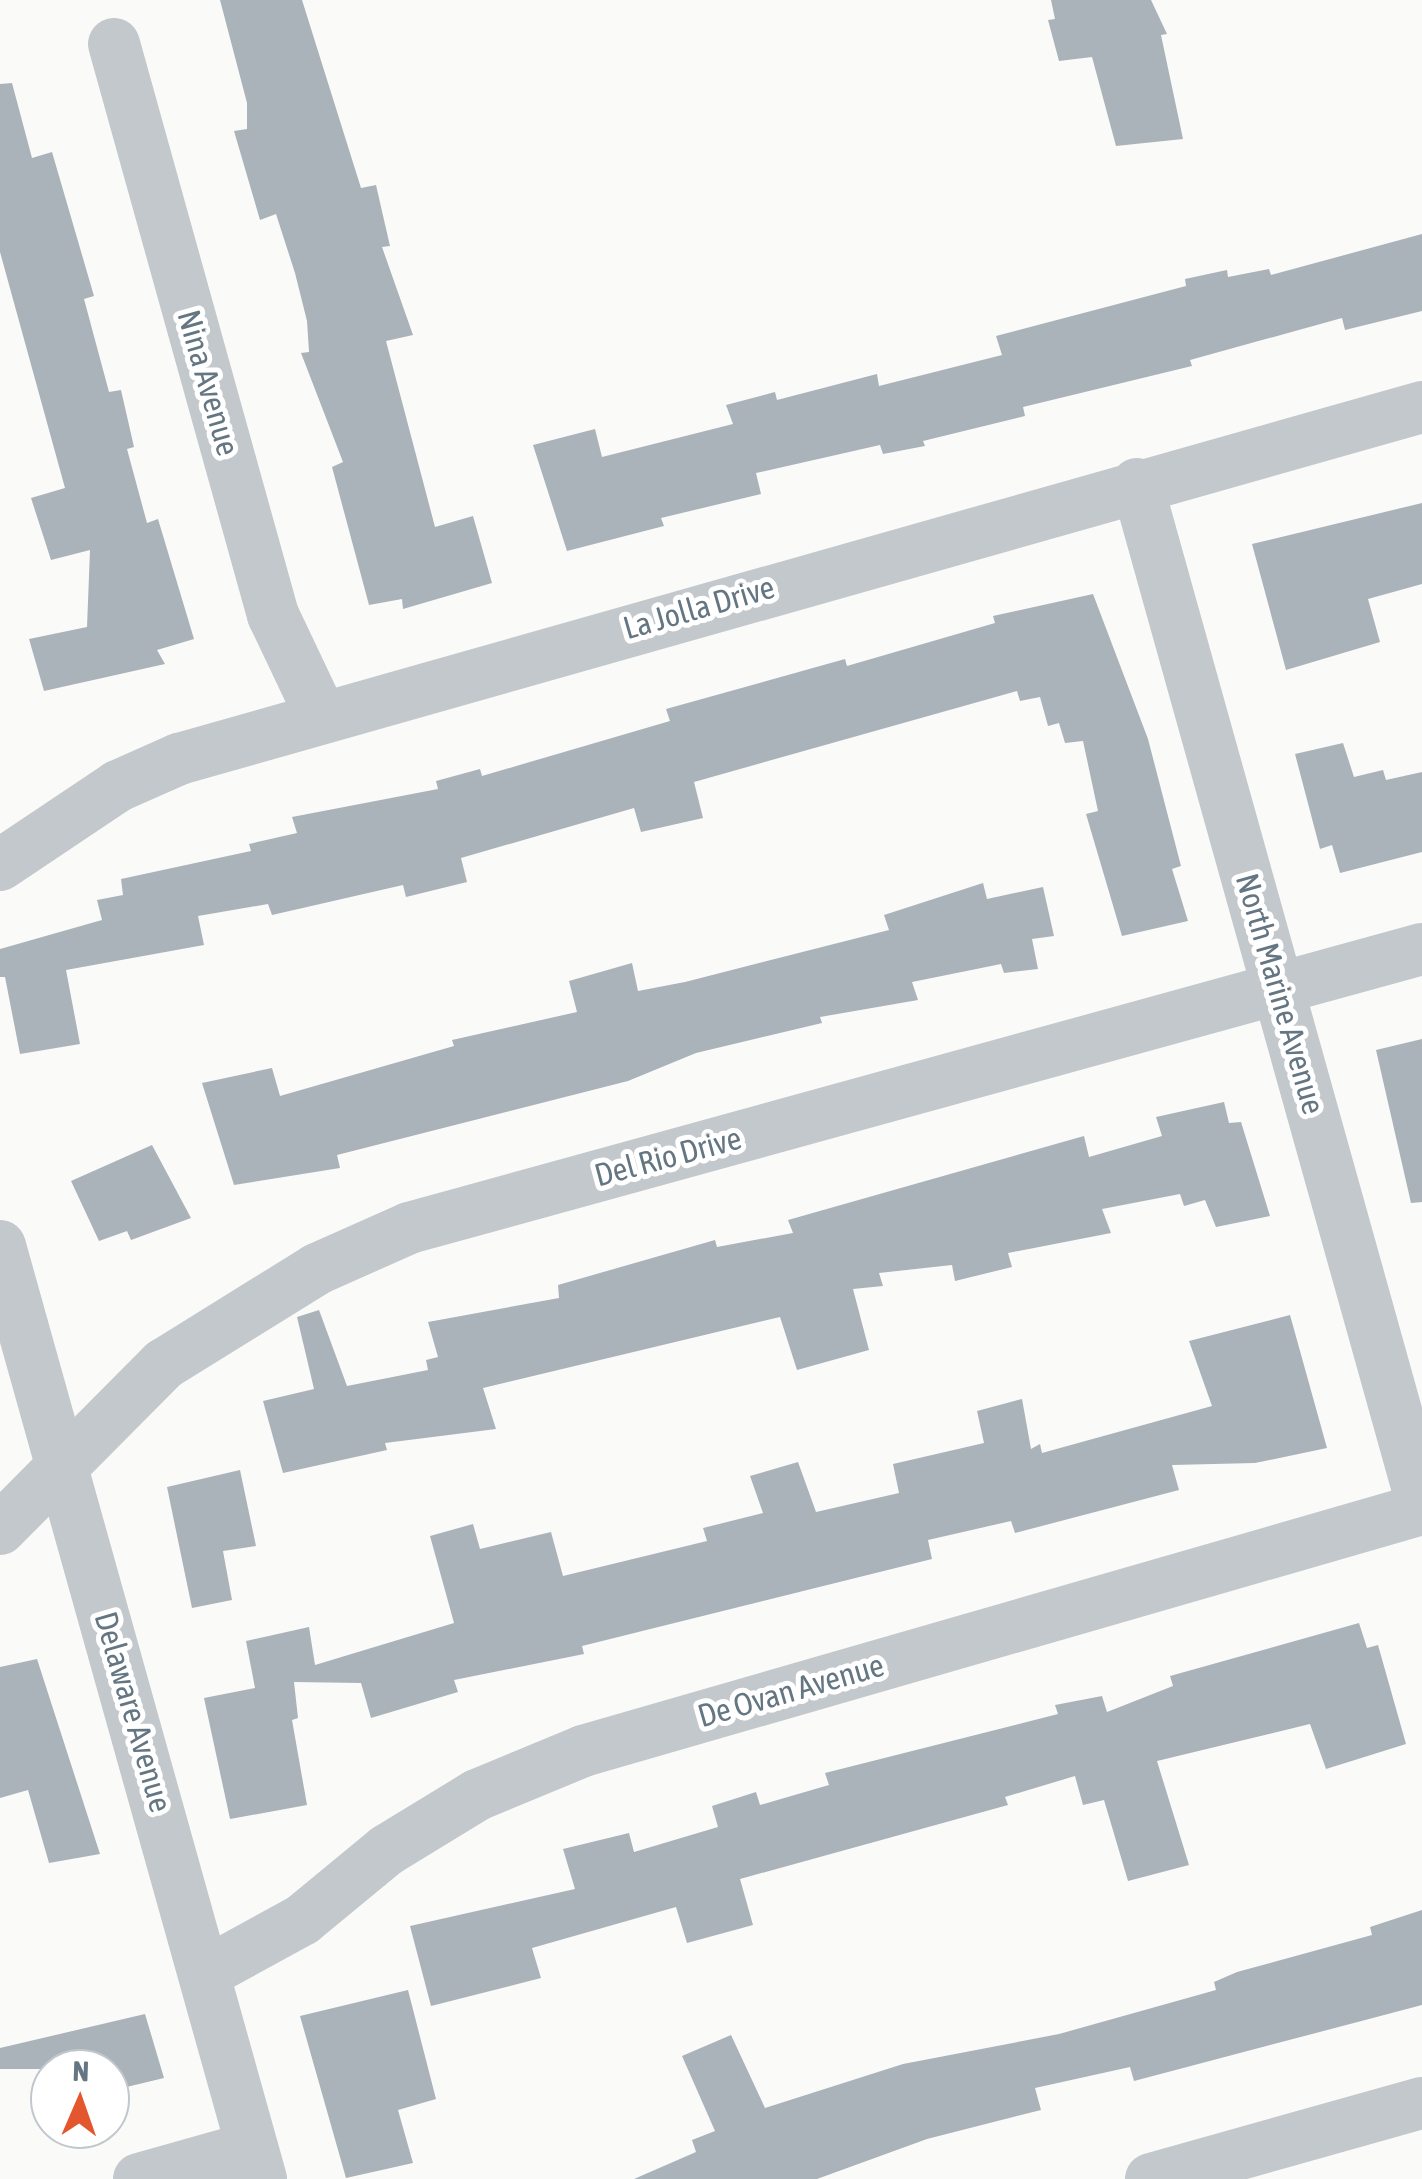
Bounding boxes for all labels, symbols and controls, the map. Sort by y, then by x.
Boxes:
street label: Nina Avenue [169,306,247,460]
street label: La Jolla Drive [619,568,779,648]
street label: North Marine Avenue [1227,869,1333,1119]
street label: Del Rio Drive [590,1119,746,1195]
street label: Delaware Avenue [86,1608,180,1816]
street label: De Ovan Avenue [694,1646,888,1736]
north arrow [30,2049,130,2149]
text: N [72,2055,90,2087]

